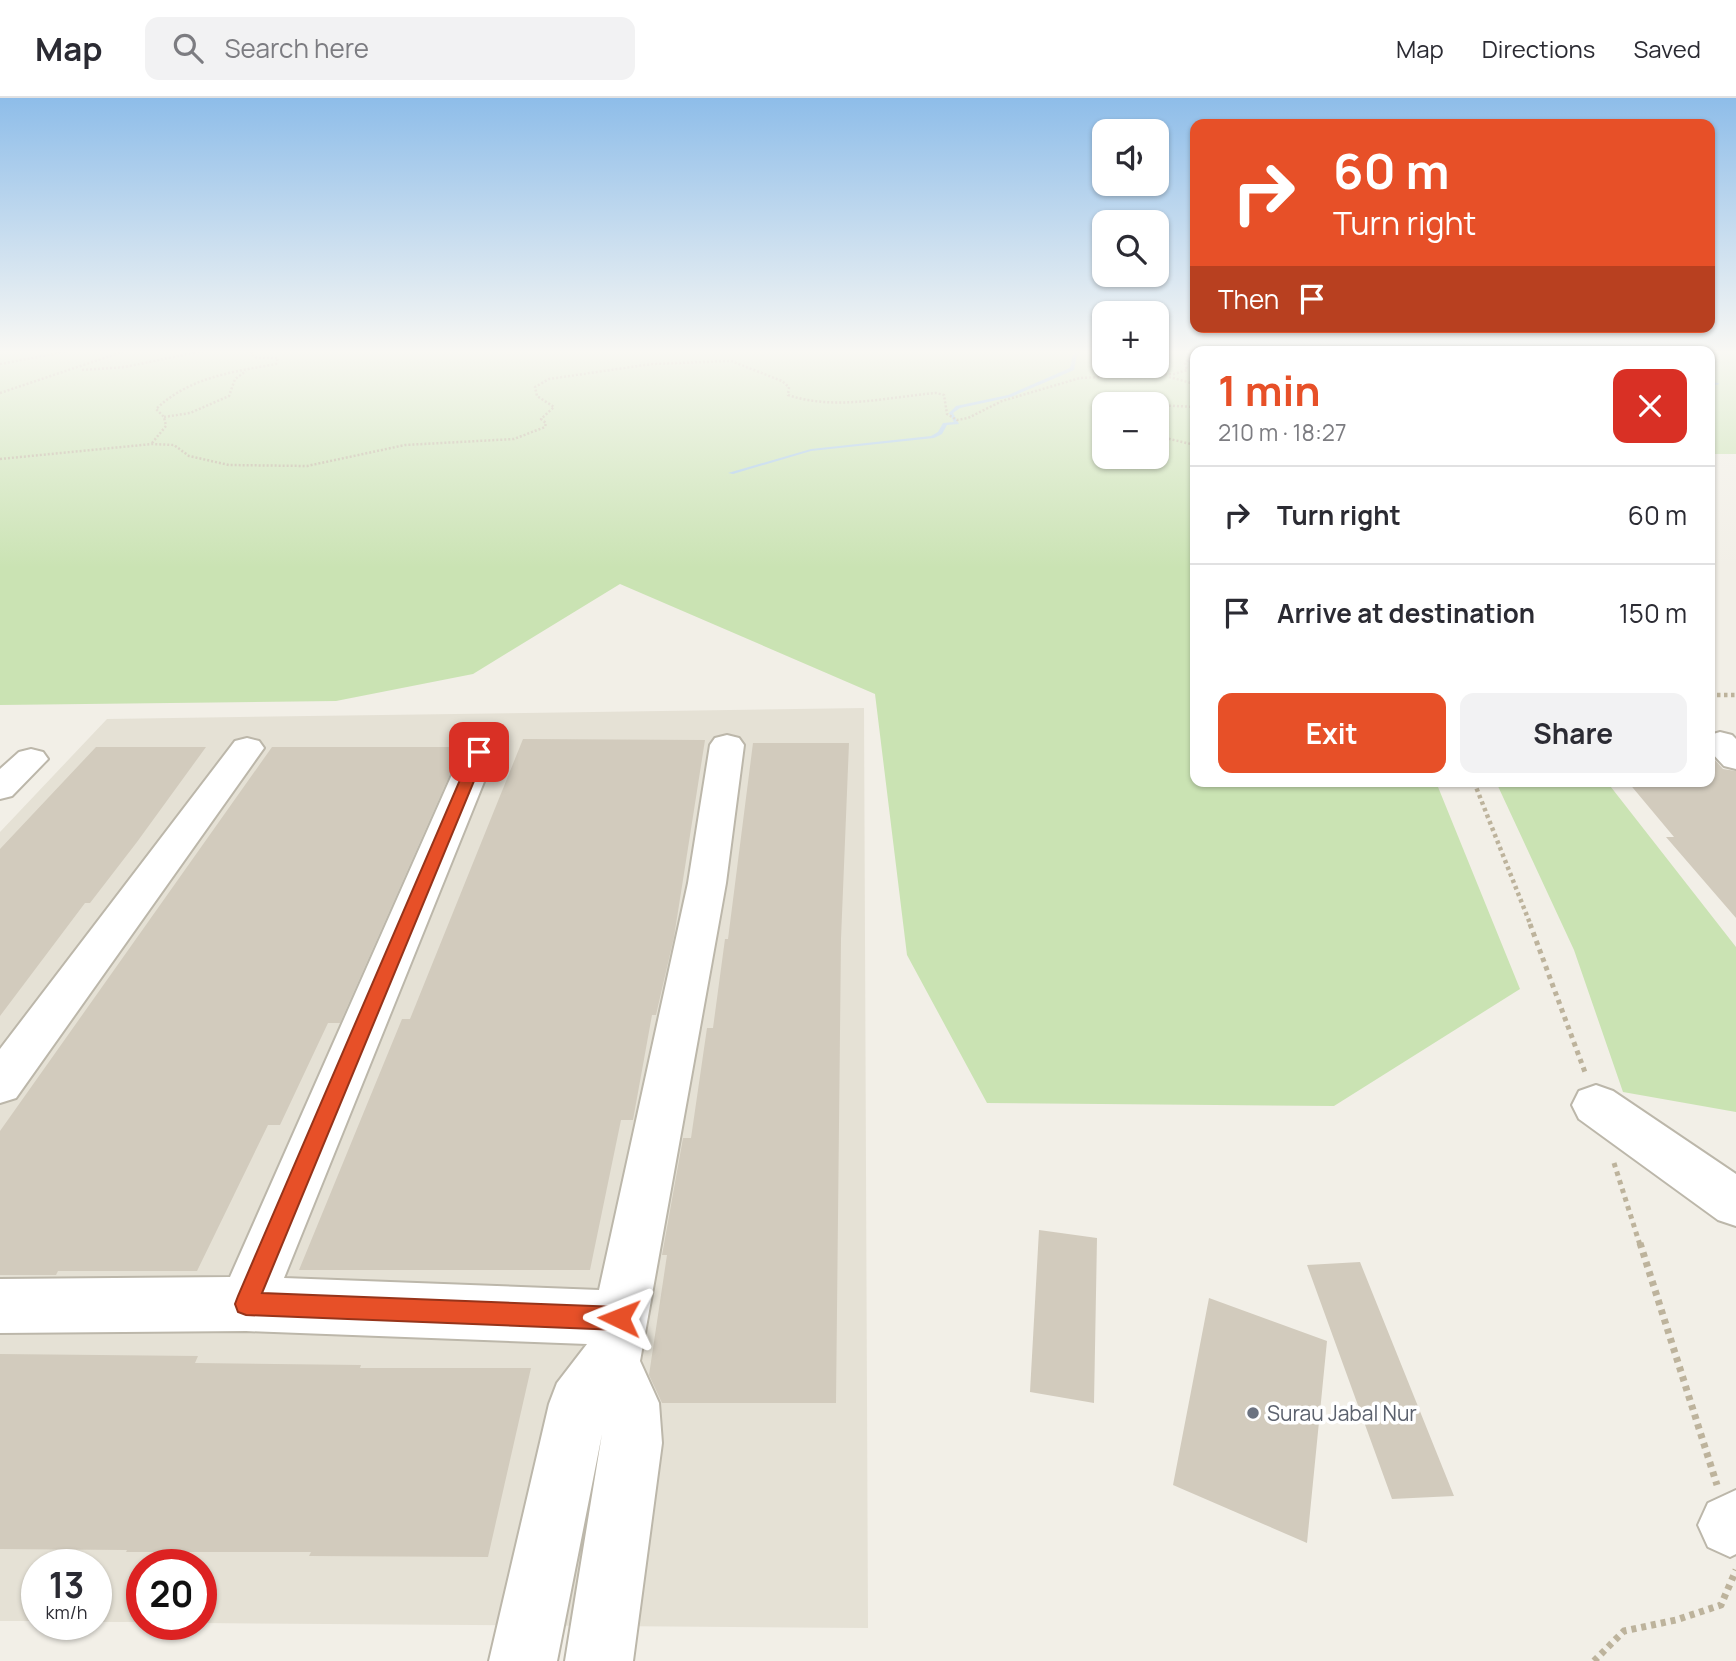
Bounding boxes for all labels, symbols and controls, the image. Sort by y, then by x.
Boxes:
search box [145,17,635,80]
text: Map [35,26,103,71]
icon: search [169,29,207,67]
text: Search here [225,30,369,66]
text: Map [1396,32,1444,65]
text: Directions [1482,32,1595,65]
text: Saved [1633,32,1701,65]
map controls [1092,119,1169,469]
button: sound [1092,119,1169,196]
text: 60 m [1333,137,1450,204]
icon: right [1218,147,1309,238]
text: Turn right [1333,201,1476,245]
button: search [1092,210,1169,287]
icon: arrive [1293,280,1331,318]
text: Then [1218,281,1279,317]
button: + [1092,301,1169,378]
text: 1 min [1218,361,1321,419]
button: close [1613,369,1687,443]
button: − [1092,392,1169,469]
text: 210 m · 18:27 [1218,416,1346,448]
icon: right [1218,496,1256,534]
text: Turn right [1277,497,1401,533]
text: 60 m [1628,497,1687,533]
icon: arrive [1218,594,1256,632]
text: Arrive at destination [1277,595,1535,631]
text: 150 m [1619,595,1687,631]
button: Exit [1218,693,1446,773]
button: Share [1460,693,1687,773]
pin [449,722,509,782]
icon: arrive [460,733,498,771]
position arrow [582,1281,656,1355]
place label: Surau Jabal Nur [1267,1399,1417,1427]
marker: Surau Jabal Nur [1245,1405,1261,1421]
speed limit sign: 20 [126,1549,217,1640]
text: 13 [49,1561,84,1609]
text: km/h [46,1600,87,1624]

